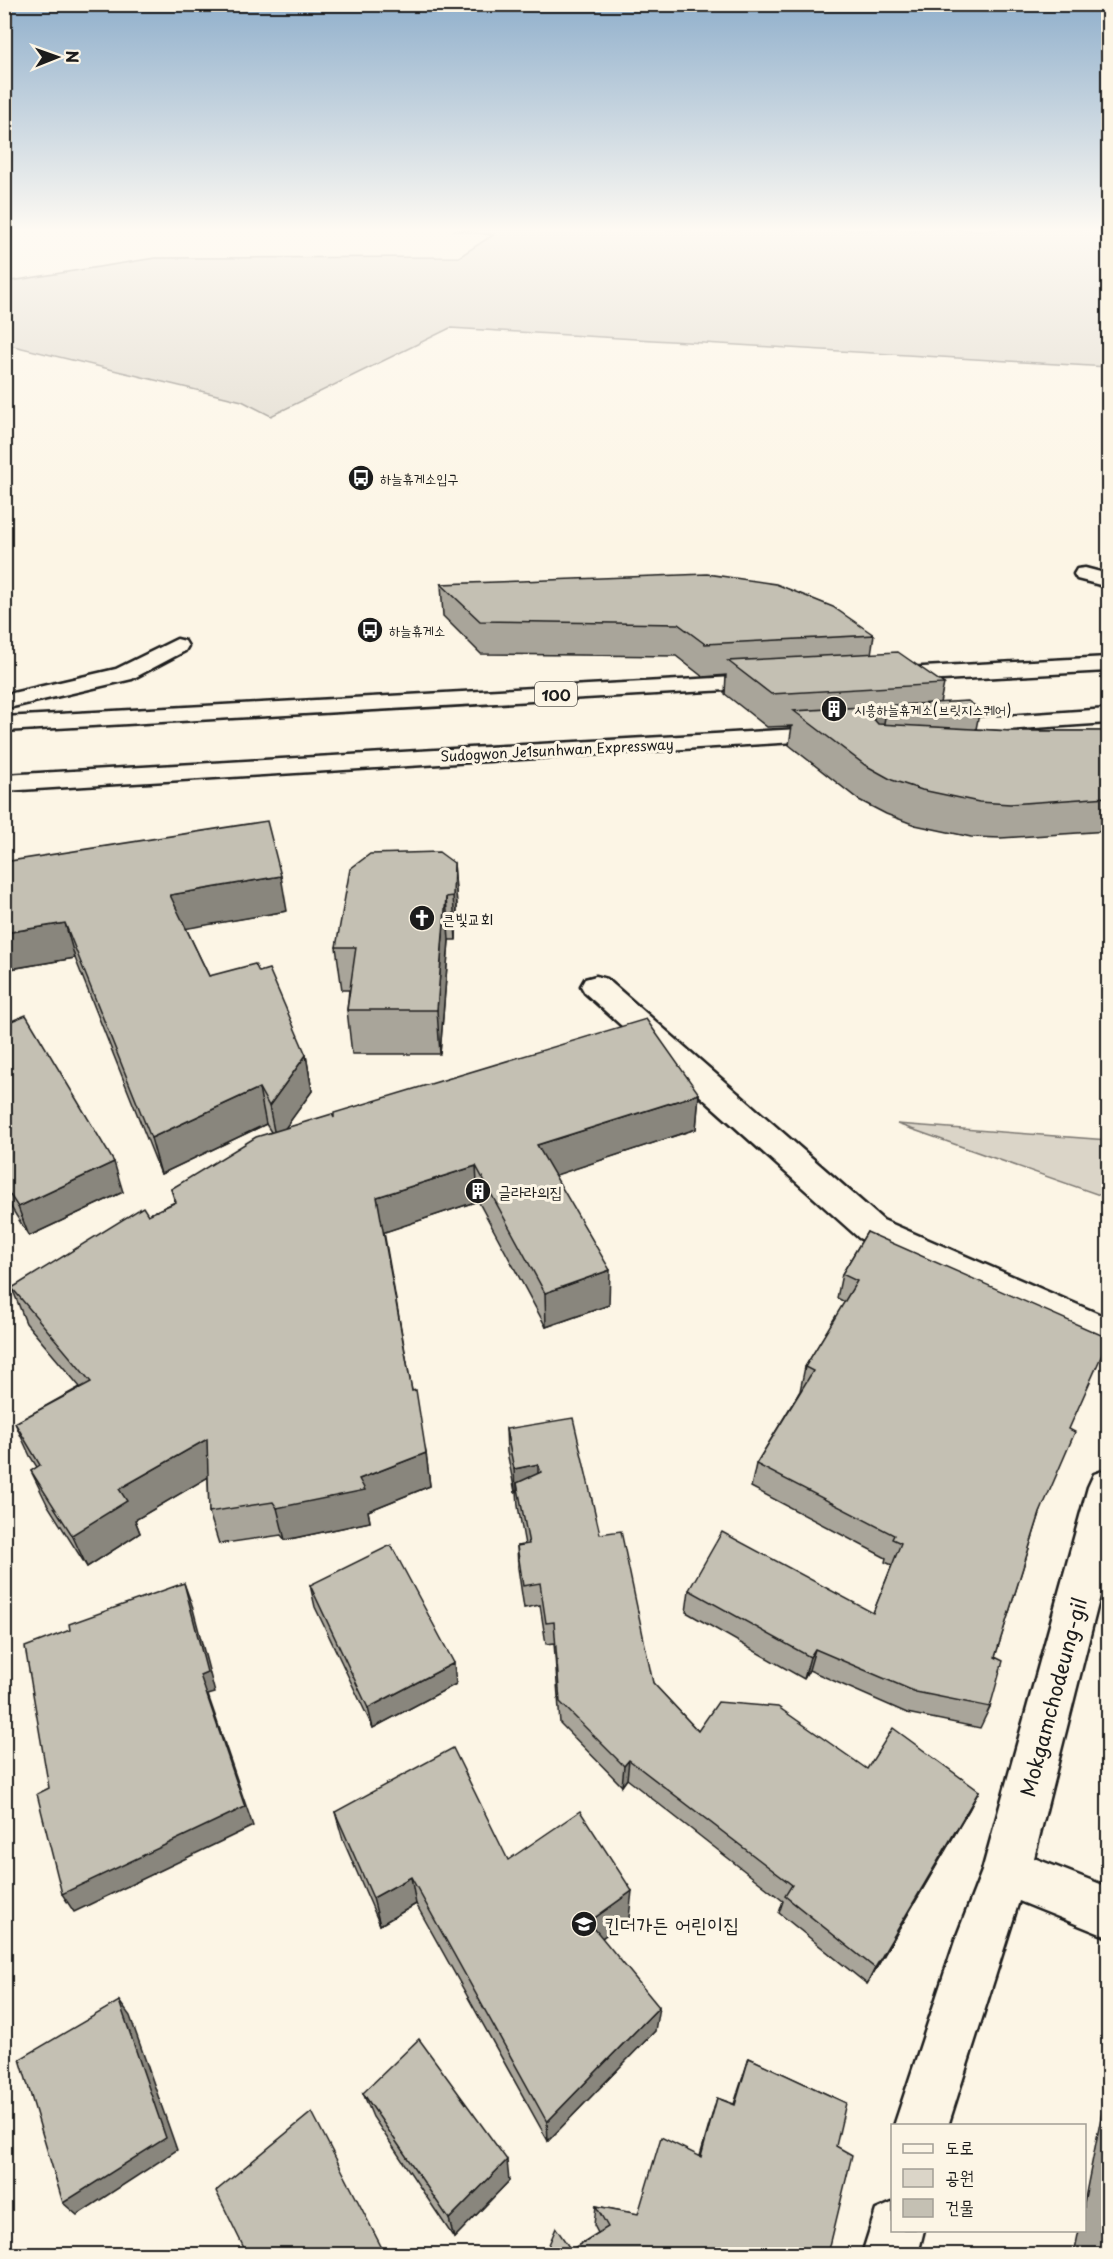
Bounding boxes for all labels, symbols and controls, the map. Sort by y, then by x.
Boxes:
north arrow [27,27,87,87]
text: N [61,50,85,63]
bus stop icon: 하늘휴게소입구 [346,463,376,493]
place label: 하늘휴게소입구 [380,468,459,489]
bus stop icon: 하늘휴게소 [355,615,385,645]
place label: 하늘휴게소 [389,620,445,641]
road number: 100 [535,682,577,706]
building icon: 시흥하늘휴게소(브릿지스퀘어) [819,694,849,724]
place label: 시흥하늘휴게소(브릿지스퀘어) [854,699,1011,720]
street label: Sudogwon Je1sunhwan Expressway [440,733,674,767]
church icon: 큰빛교회 [407,903,437,933]
place label: 큰빛교회 [442,906,494,930]
building icon: 글라라의집 [463,1176,493,1206]
place label: 글라라의집 [498,1179,562,1203]
street label: Mokgamchodeung-gil [1012,1594,1094,1800]
school or university icon: 킨더가든 어린이집 [569,1909,599,1939]
place label: 킨더가든 어린이집 [604,1909,739,1939]
legend [891,2124,1086,2232]
text: 도로 [945,2133,974,2160]
text: 공원 [945,2163,974,2190]
text: 건물 [945,2193,974,2220]

